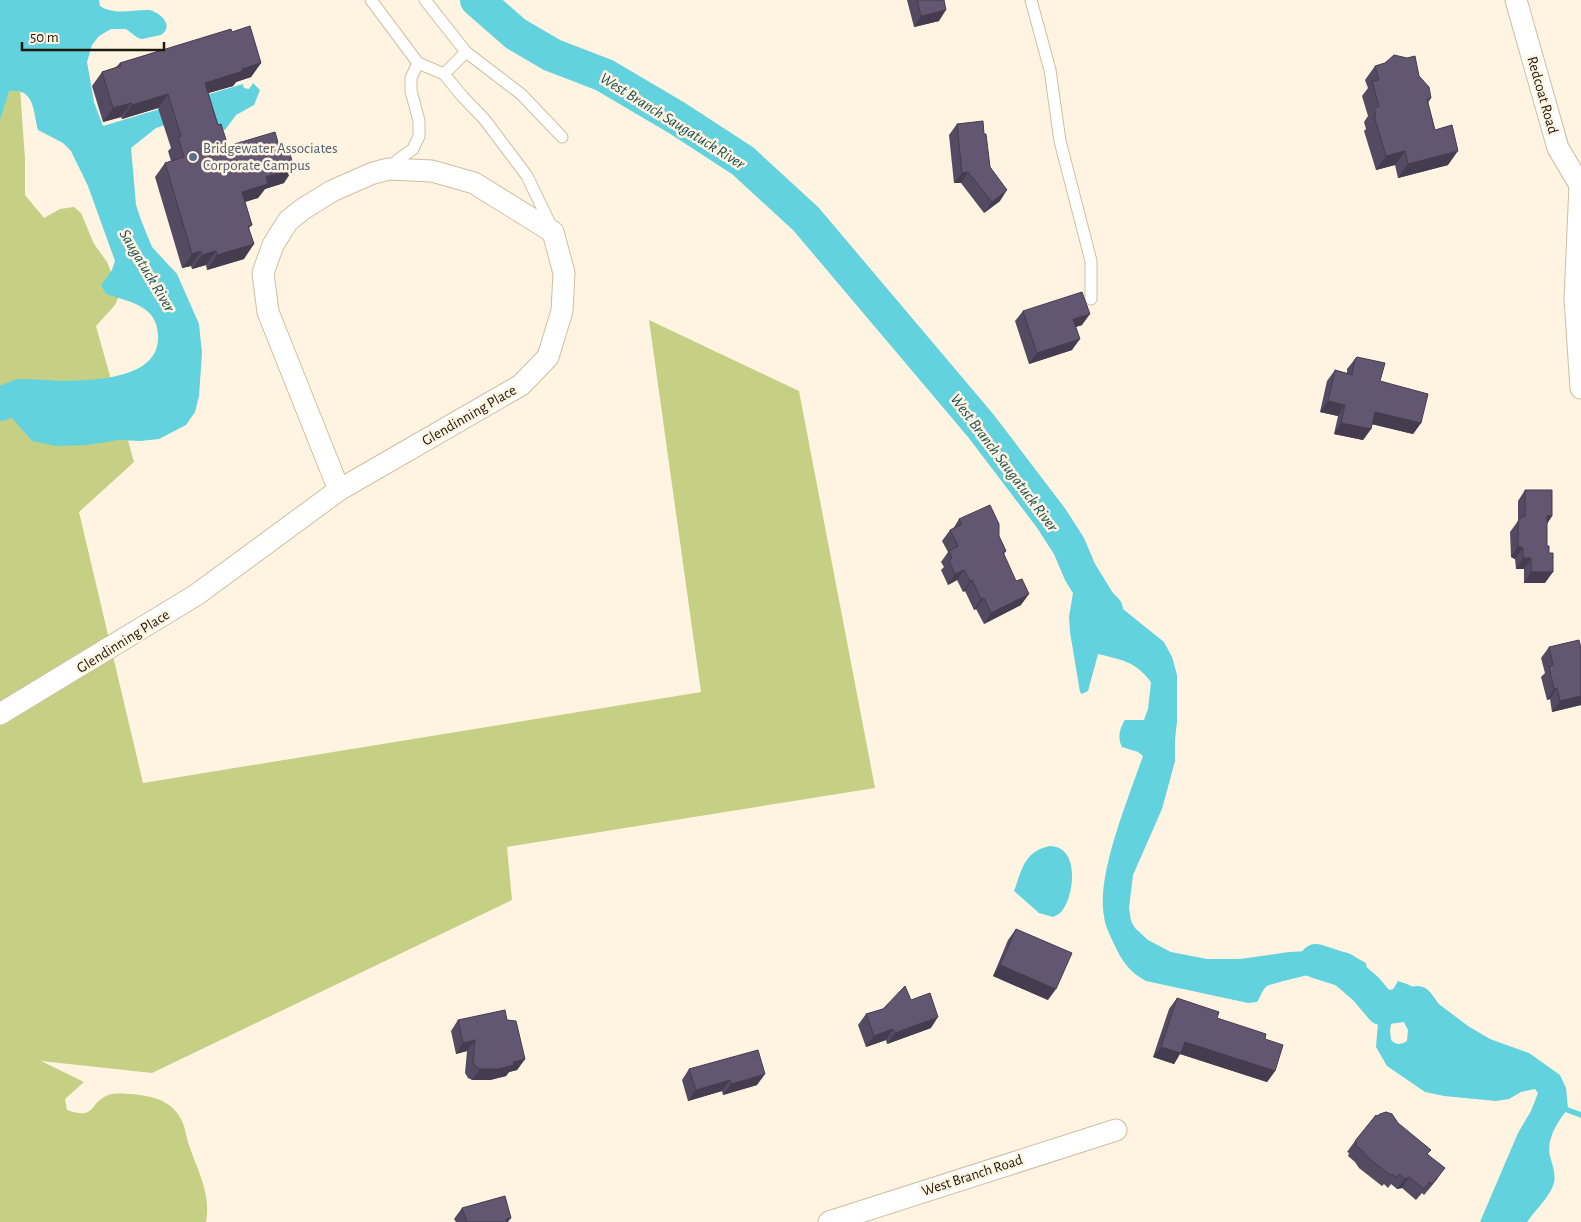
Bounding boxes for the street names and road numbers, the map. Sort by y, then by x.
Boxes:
street label: Redcoat Road [1524,55,1561,136]
street label: Glendinning Place [420,382,519,448]
street label: Glendinning Place [74,607,172,676]
street label: West Branch Road [920,1152,1025,1199]

